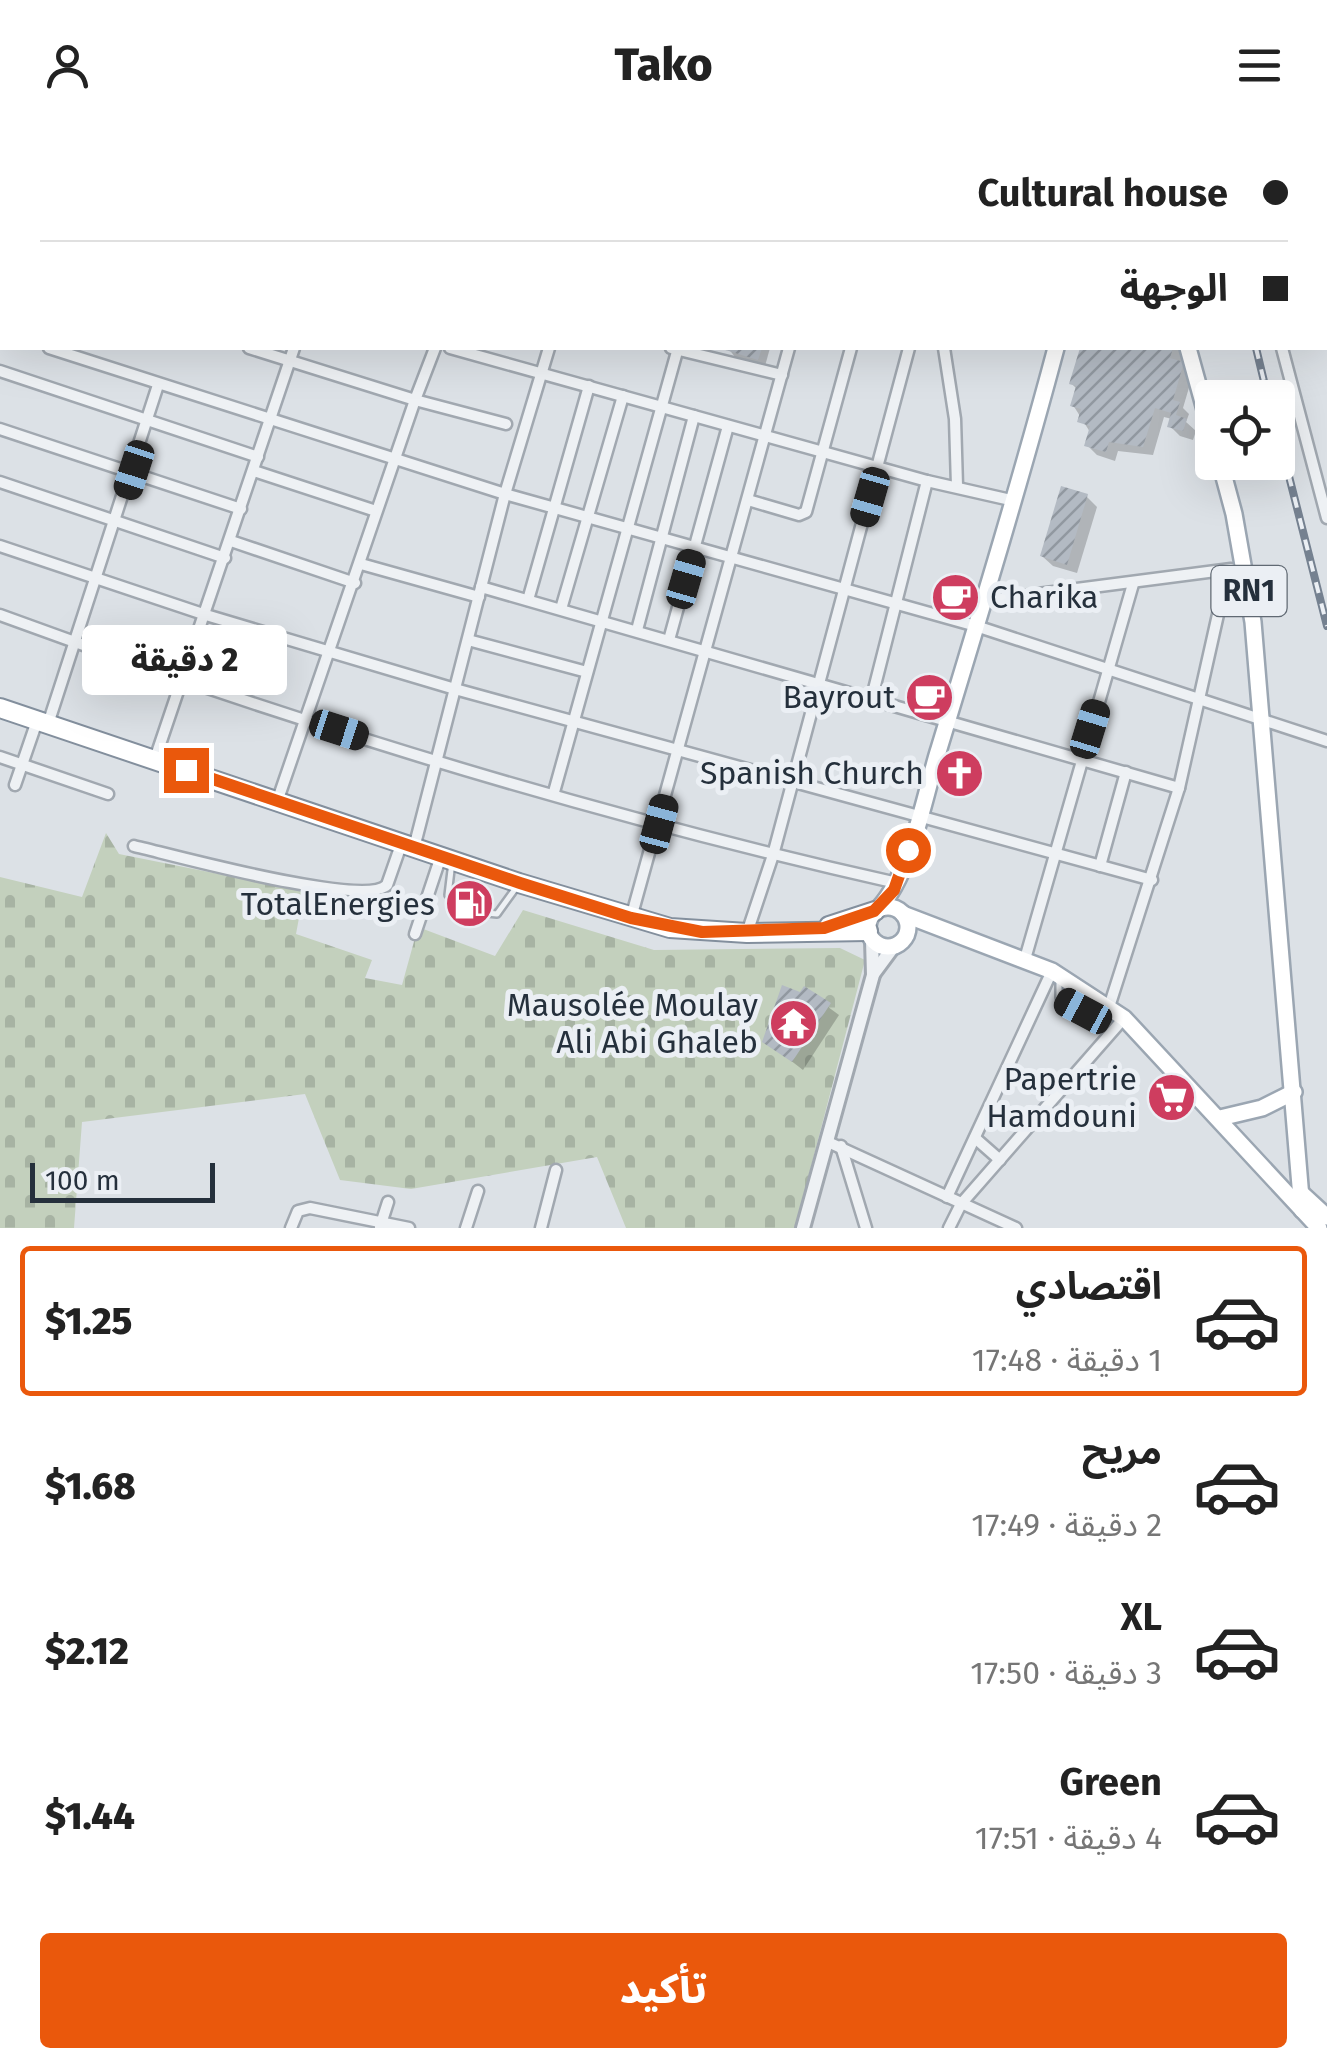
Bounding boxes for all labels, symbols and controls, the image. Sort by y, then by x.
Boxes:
icon: person [40,38,95,93]
text: Tako [614,38,713,92]
icon: menu [1232,38,1287,93]
text: Cultural house [978,170,1228,216]
text: الوجهة [1120,265,1228,311]
map controls [1195,380,1295,480]
button: locate [1195,380,1295,480]
car [110,437,158,503]
car [847,464,893,530]
car [663,546,709,612]
road number: RN1 [1212,566,1286,616]
cafe icon: Charika [929,571,981,623]
place label: Charika [990,578,1098,616]
callout: 2 دقيقة [84,625,288,695]
text: 2 دقيقة [131,641,238,679]
cafe icon: Bayrout [904,671,956,723]
place label: Bayrout [783,678,895,716]
car [1067,696,1113,762]
car [306,706,372,754]
church icon: Spanish Church [933,747,985,799]
route end [164,748,209,793]
place label: Spanish Church [700,754,924,792]
car [637,791,681,857]
route start [886,828,931,873]
fuel station icon: TotalEnergies [444,878,496,930]
place label: TotalEnergies [241,885,435,923]
car [1049,984,1117,1038]
place label: Mausolée Moulay Ali Abi Ghaleb [507,986,758,1061]
temple icon: Mausolée Moulay Ali Abi Ghaleb [767,997,819,1049]
place label: Papertrie Hamdouni [986,1060,1137,1135]
supermarket icon: Papertrie Hamdouni [1146,1071,1198,1123]
scale bar [30,1158,215,1202]
text: 100 m [45,1164,120,1197]
text: اقتصادي [1016,1263,1162,1309]
icon: car [1192,1276,1282,1366]
text: $1.25 [45,1298,132,1344]
text: 1 دقيقة · 17:48 [972,1341,1162,1379]
text: مريح [1082,1428,1162,1474]
icon: car [1192,1441,1282,1531]
text: $1.68 [45,1463,136,1509]
text: 2 دقيقة · 17:49 [971,1506,1162,1544]
text: XL [1120,1594,1162,1640]
icon: car [1192,1606,1282,1696]
text: $2.12 [45,1628,129,1674]
text: 3 دقيقة · 17:50 [970,1654,1162,1692]
text: Green [1060,1759,1162,1805]
icon: car [1192,1771,1282,1861]
text: $1.44 [45,1793,135,1839]
text: 4 دقيقة · 17:51 [975,1819,1162,1857]
button: تأكيد [40,1933,1287,2048]

